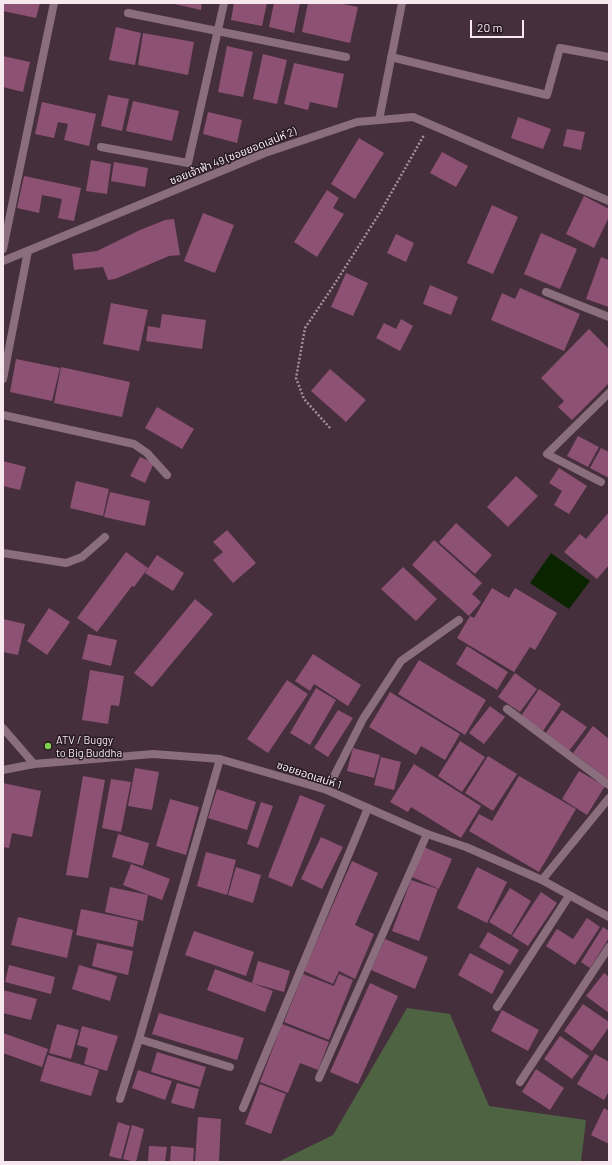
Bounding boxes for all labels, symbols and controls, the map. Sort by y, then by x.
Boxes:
scale bar [472,12,526,38]
text: 20 m [477,20,503,34]
street label: ซอยเจ้าฟ้า 49 (ซอยยอดเสน่ห์ 2) [168,125,298,187]
place label: ATV / Buggy to Big Buddha [56,733,122,759]
marker: ATV / Buggy to Big Buddha [43,741,53,751]
street label: ซอยยอดเสน่ห์ 1 [275,758,343,792]

